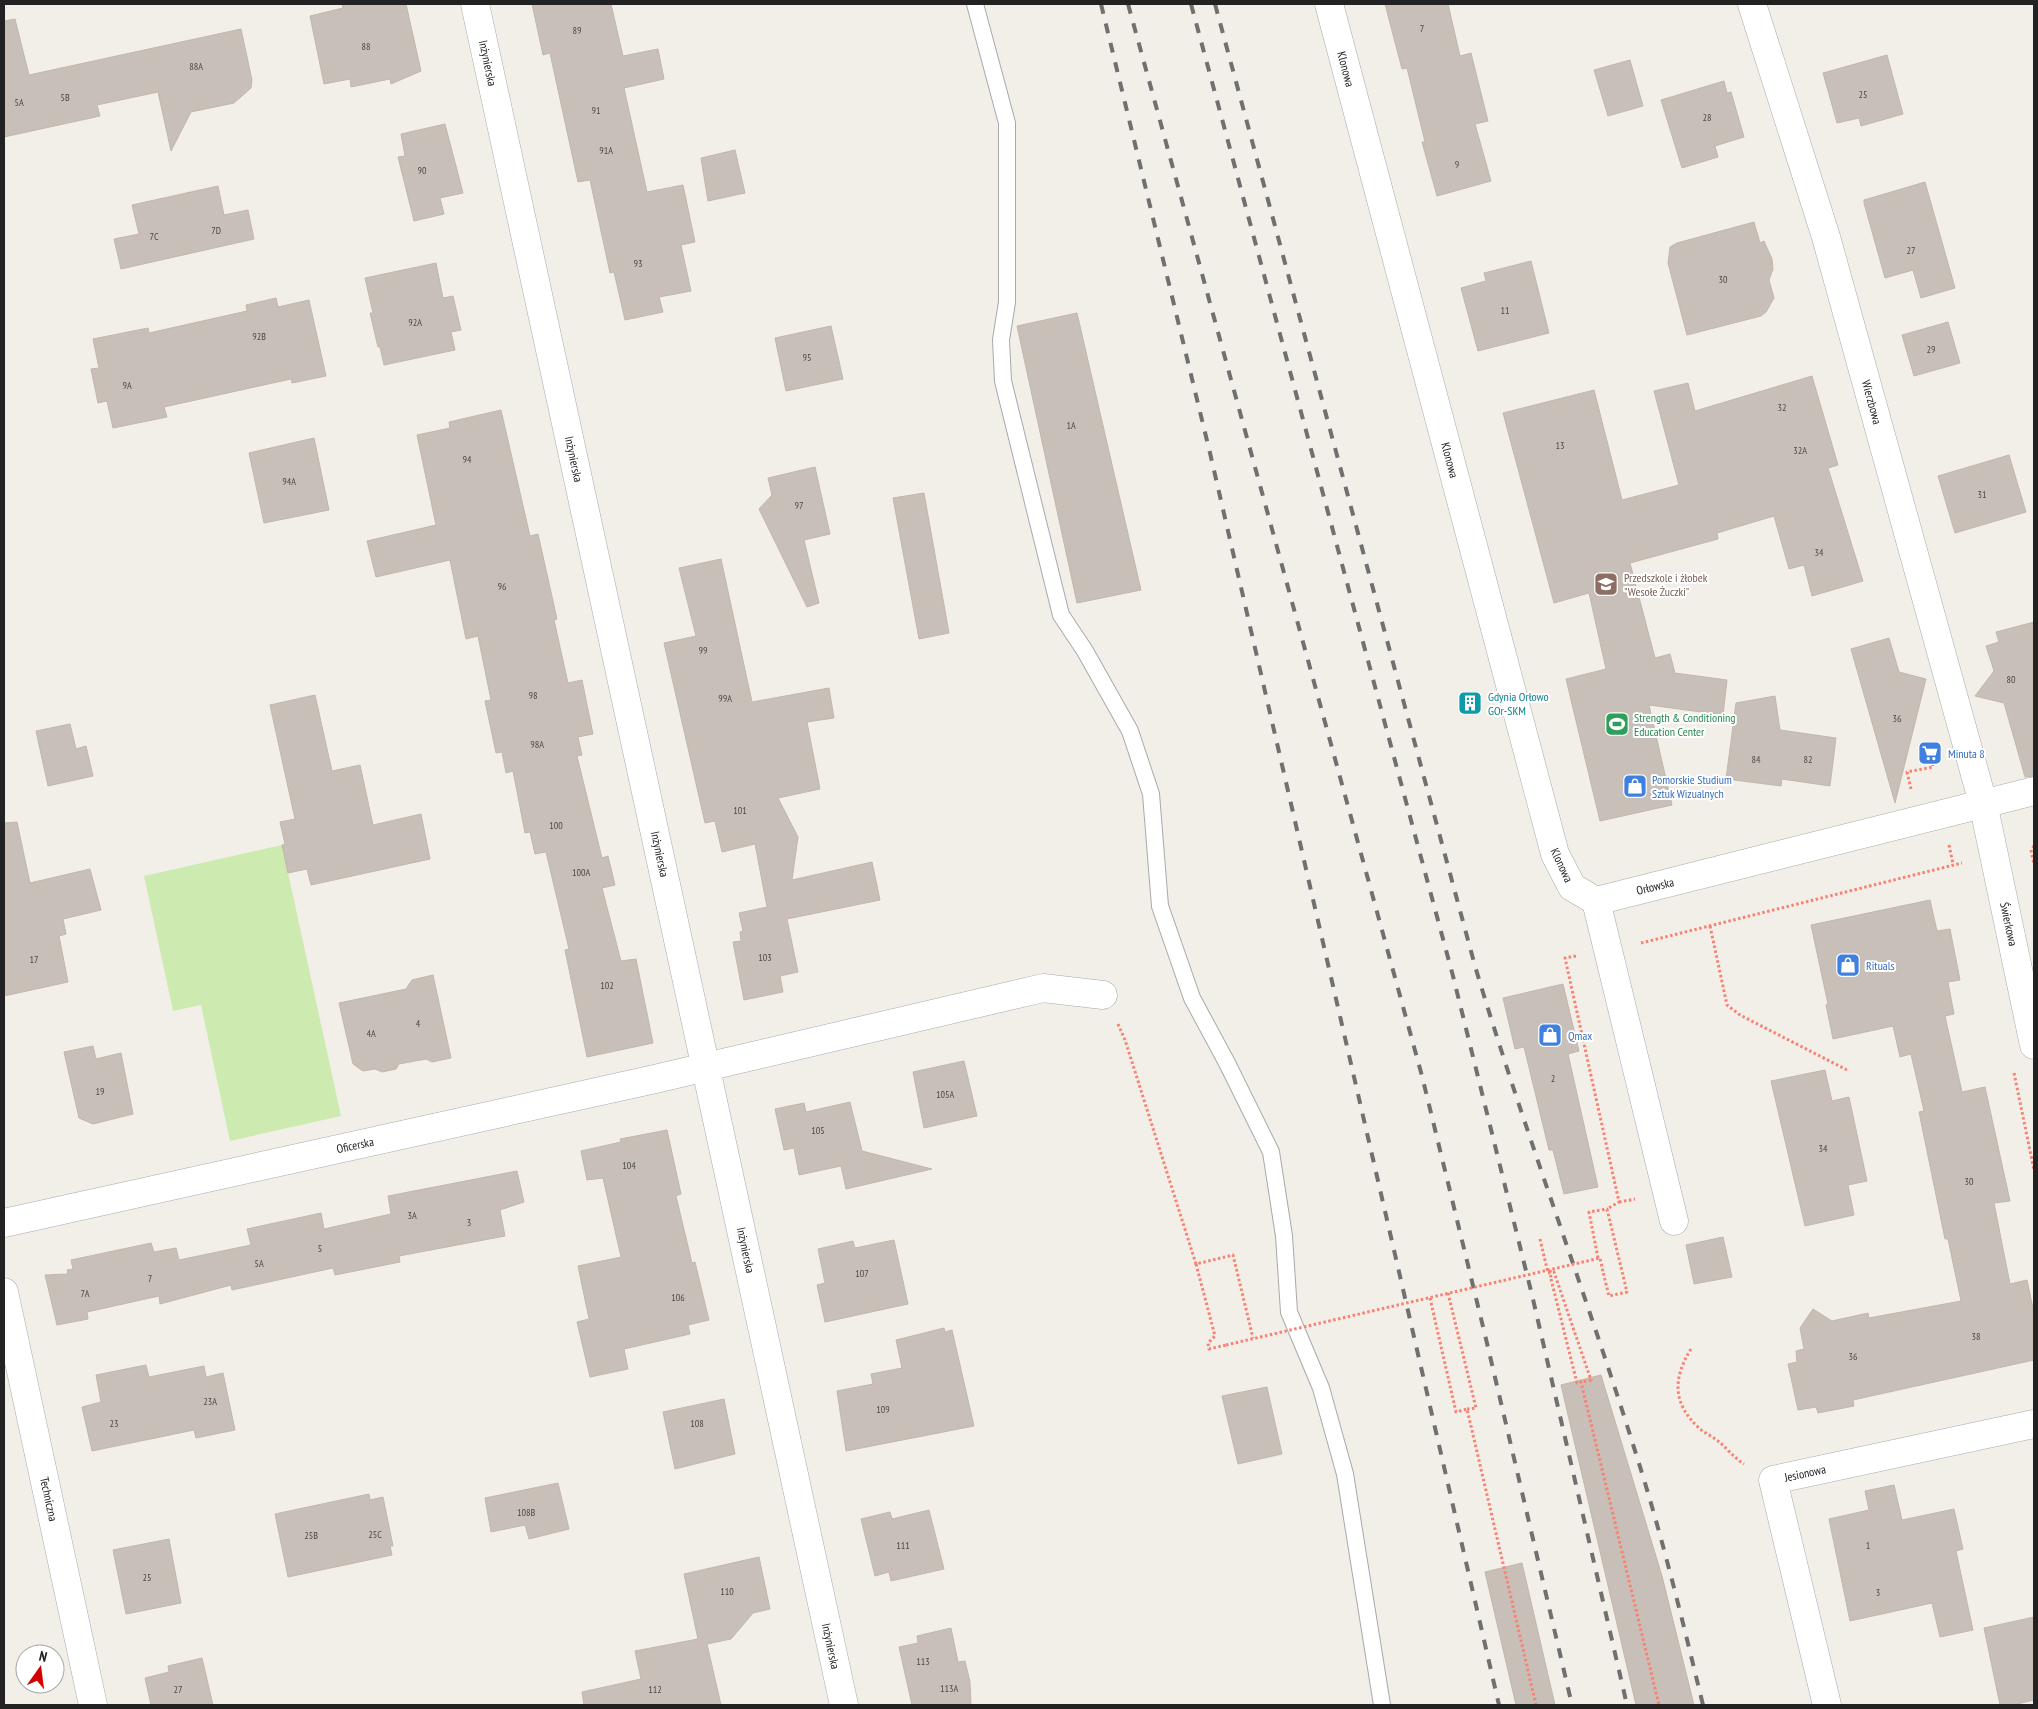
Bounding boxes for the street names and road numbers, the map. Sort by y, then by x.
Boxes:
street label: Inżynierska [476,39,500,87]
street label: Klonowa [1334,50,1358,89]
street label: Wierzbowa [1859,378,1885,426]
street label: Inżynierska [562,435,586,483]
street label: Klonowa [1438,441,1462,480]
street label: Inżynierska [648,830,672,878]
street label: Klonowa [1548,845,1577,885]
street label: Orłowska [1635,874,1676,898]
street label: Świerkowa [1997,901,2021,948]
street label: Oficerska [335,1134,375,1156]
street label: Inżynierska [734,1226,758,1274]
street label: Jesionowa [1782,1461,1827,1485]
street label: Techniczna [37,1475,61,1523]
street label: Inżynierska [819,1622,843,1670]

